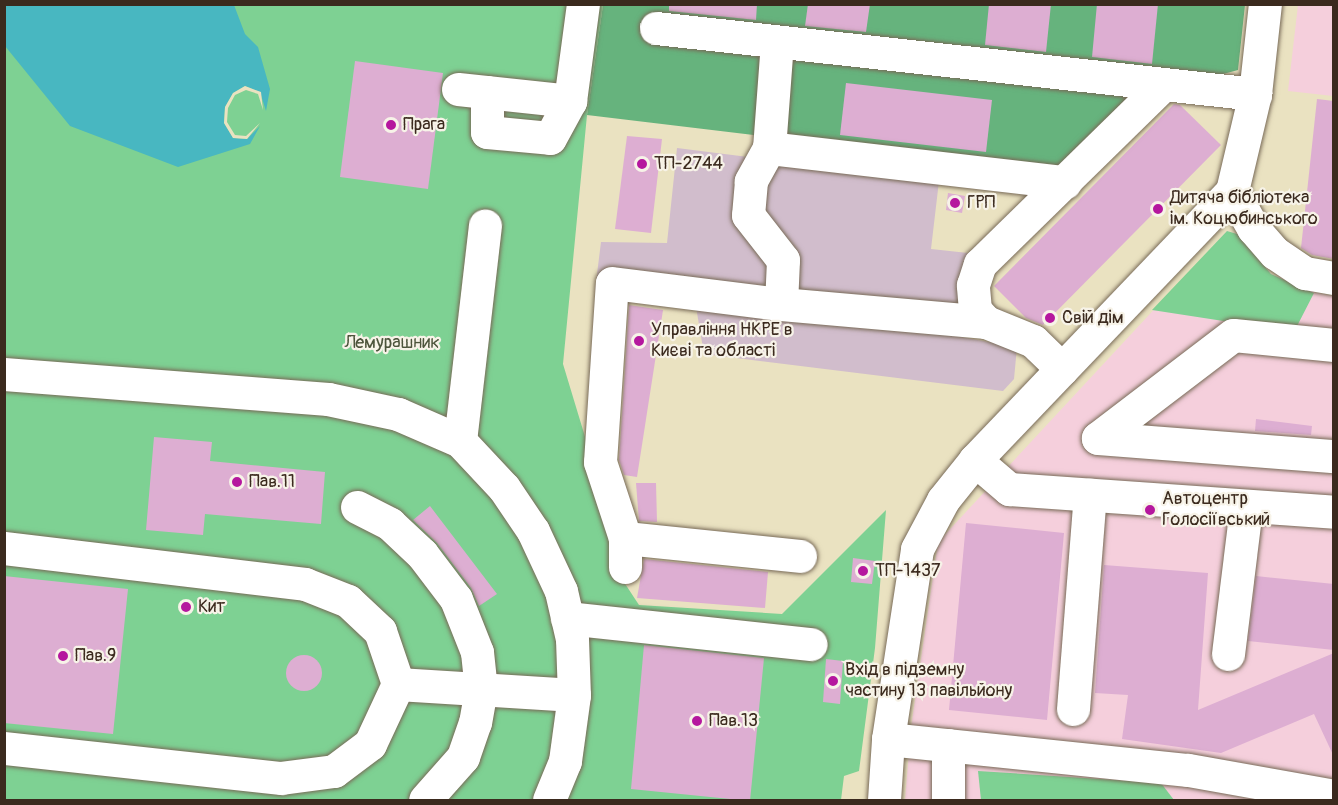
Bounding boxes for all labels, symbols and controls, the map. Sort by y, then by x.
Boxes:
place label: Прага [403,114,445,136]
marker: Прага [384,118,398,132]
place label: ТП-2744 [654,153,723,175]
marker: ТП-2744 [635,157,649,171]
place label: Дитяча бібліотека ім. Коцюбинського [1170,188,1318,230]
place label: ГРП [967,192,995,214]
marker: ГРП [948,196,962,210]
marker: Дитяча бібліотека ім. Коцюбинського [1151,202,1165,216]
place label: Свій дім [1062,307,1124,329]
marker: Свій дім [1043,311,1057,325]
place label: Управління НКРЕ в Києві та області [651,320,792,362]
park label: Лемурашник [344,332,440,354]
marker: Управління НКРЕ в Києві та області [632,334,646,348]
place label: Пав.11 [249,471,295,493]
marker: Пав.11 [230,475,244,489]
place label: Автоцентр Голосіївський [1162,489,1270,532]
marker: Автоцентр Голосіївський [1143,503,1157,517]
place label: ТП-1437 [875,560,941,582]
marker: ТП-1437 [856,564,870,578]
place label: Кит [198,596,225,618]
marker: Кит [179,600,193,614]
place label: Пав.9 [75,645,116,667]
marker: Пав.9 [56,649,70,663]
place label: Вхід в підземну частину 13 павільйону [845,660,1012,702]
marker: Вхід в підземну частину 13 павільйону [826,674,840,688]
place label: Пав.13 [709,710,758,732]
marker: Пав.13 [690,714,704,728]

